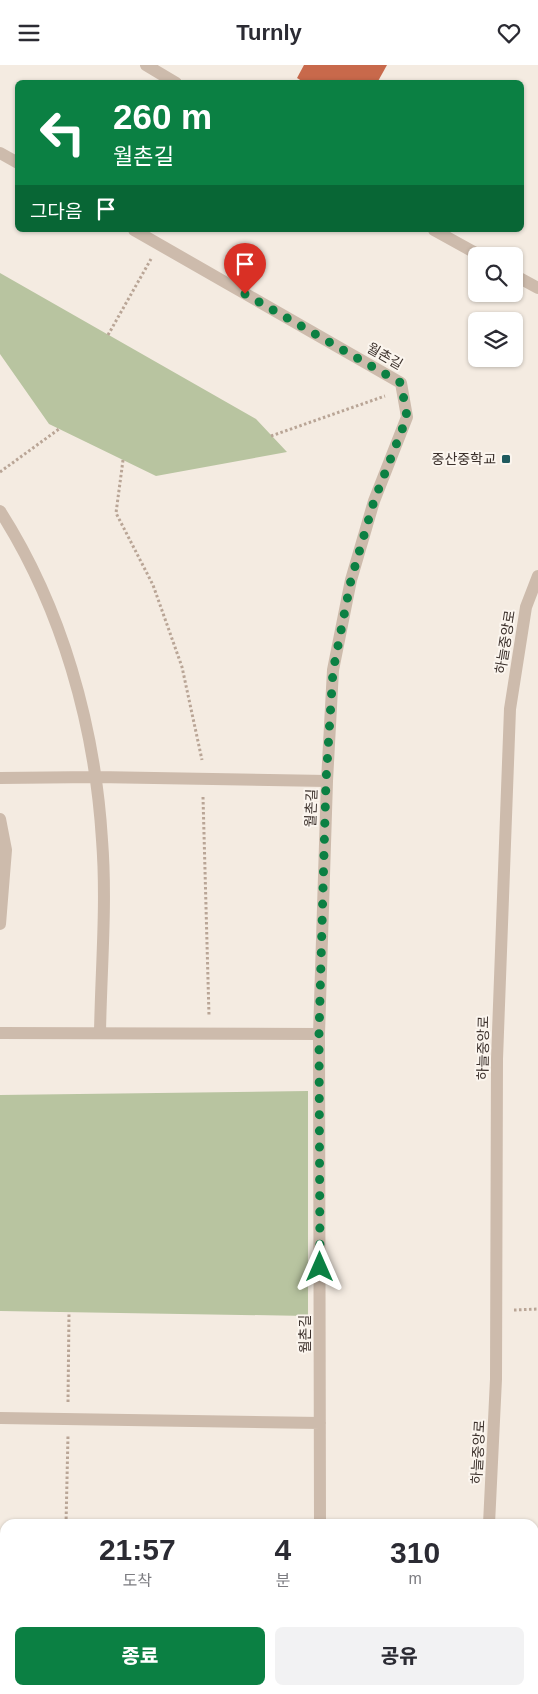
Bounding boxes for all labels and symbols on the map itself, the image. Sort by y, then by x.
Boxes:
pin [224,243,266,294]
street label: 월촌길 [364,339,406,373]
place label: 중산중학교 [432,451,496,467]
marker: 중산중학교 [500,453,512,465]
street label: 하늘중앙로 [492,609,518,675]
street label: 월촌길 [302,788,320,828]
street label: 하늘중앙로 [474,1016,492,1080]
position arrow [293,1240,345,1292]
street label: 월촌길 [297,1315,313,1353]
street label: 하늘중앙로 [468,1419,488,1485]

